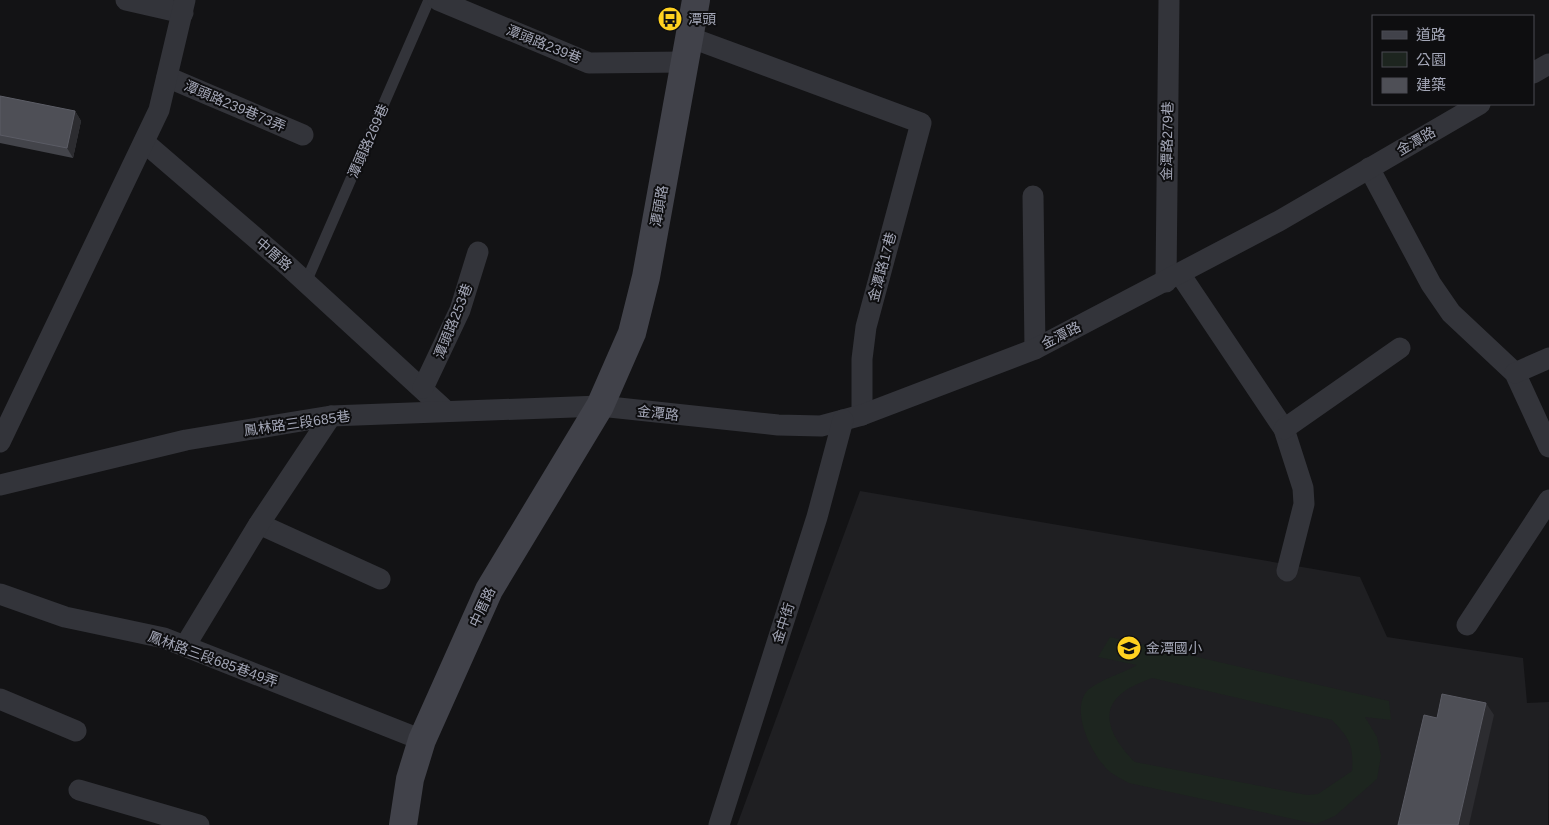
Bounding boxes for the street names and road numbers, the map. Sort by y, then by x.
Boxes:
street label: 潭頭路239巷 [504,22,584,66]
street label: 潭頭路239巷73弄 [182,77,288,135]
street label: 潭頭路269巷 [345,101,391,181]
street label: 金潭路279巷 [1158,101,1176,181]
street label: 金潭路 [1394,124,1438,158]
street label: 潭頭路 [647,184,671,228]
street label: 金潭路17巷 [865,230,899,304]
street label: 中厝路 [253,234,295,274]
street label: 潭頭路253巷 [431,281,475,361]
street label: 金潭路 [1039,318,1083,352]
street label: 金潭路 [636,403,680,423]
street label: 鳳林路三段685巷 [243,408,351,438]
street label: 中厝路 [466,585,498,629]
street label: 金中街 [769,601,797,645]
street label: 鳳林路三段685巷49弄 [146,628,280,690]

